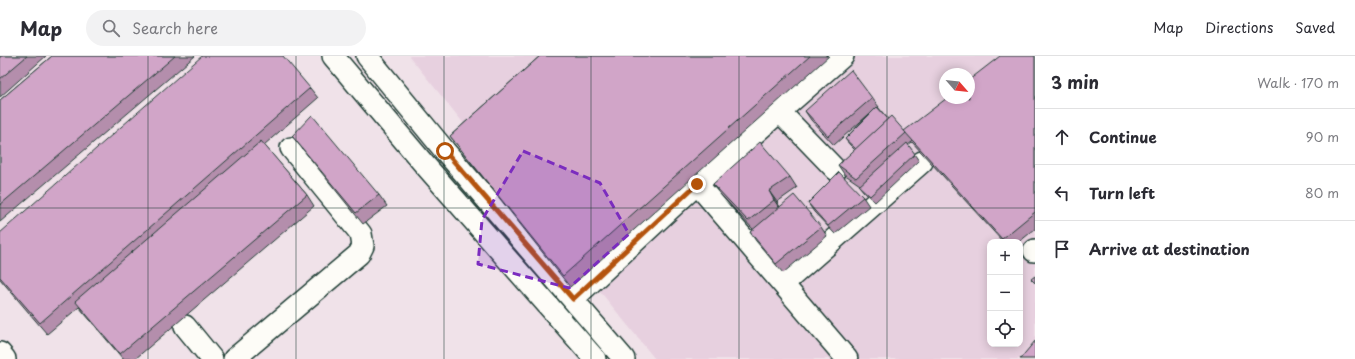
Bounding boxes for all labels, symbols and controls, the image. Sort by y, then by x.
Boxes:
search box [86,10,366,46]
text: Map [20,14,62,42]
text: Search here [132,16,218,39]
icon: search [100,17,122,39]
text: Map [1153,17,1183,38]
text: Directions [1205,17,1273,38]
text: Saved [1295,17,1335,38]
north arrow [939,68,975,104]
text: 3 min [1051,69,1099,95]
text: Walk · 170 m [1257,73,1339,92]
text: Continue [1089,125,1157,148]
icon: ahead [1051,126,1073,148]
text: 90 m [1306,127,1339,146]
route start [436,142,454,160]
route end [688,175,706,193]
text: Turn left [1089,181,1155,204]
icon: left [1051,182,1073,204]
text: 80 m [1305,183,1339,202]
text: Arrive at destination [1089,237,1250,260]
icon: arrive [1051,238,1073,260]
map controls [987,239,1023,347]
button: + [987,239,1023,275]
button: − [987,275,1023,311]
button: locate [987,311,1023,347]

